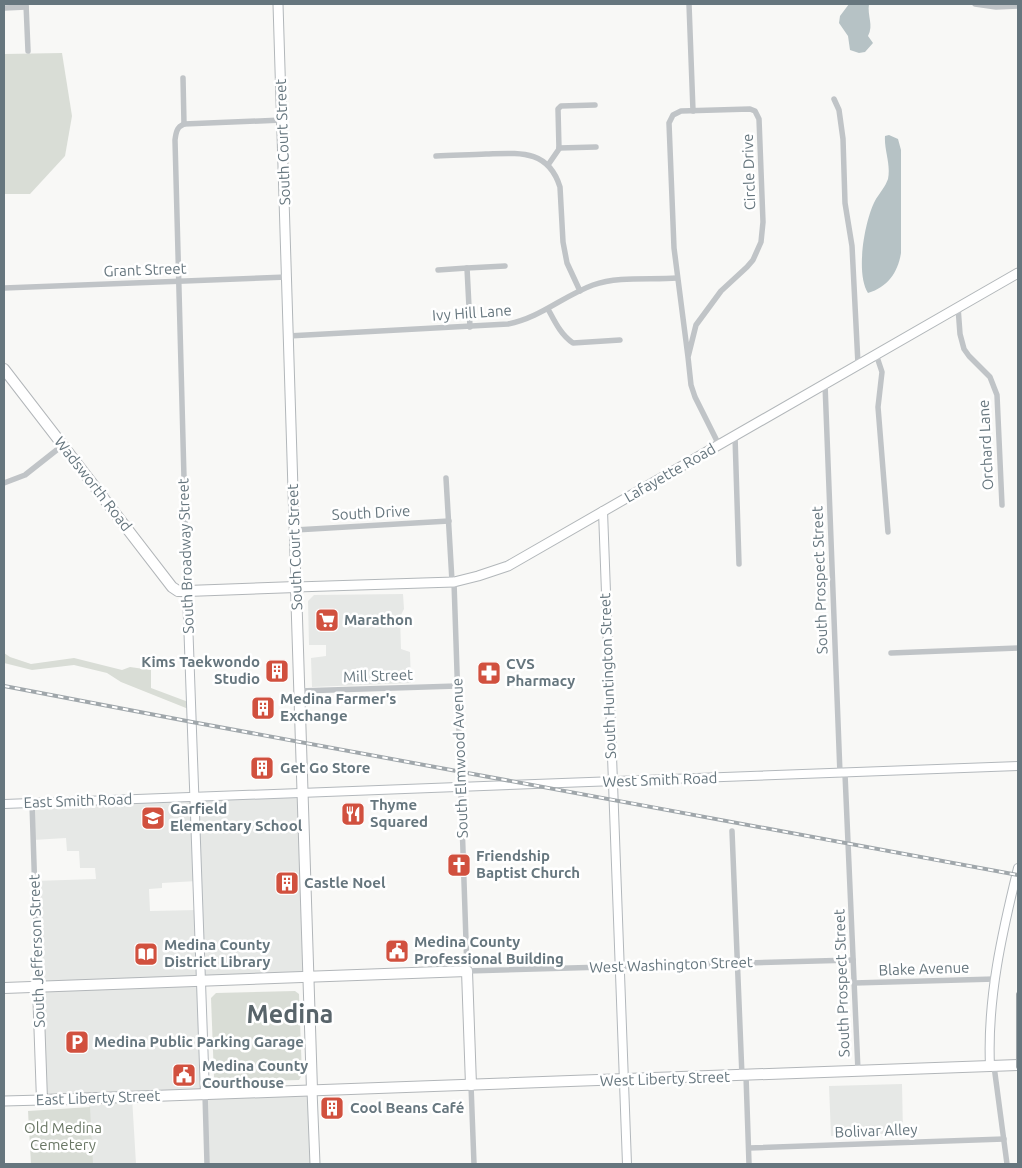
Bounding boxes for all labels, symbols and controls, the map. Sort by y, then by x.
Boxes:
street label: South Court Street [272,78,293,206]
street label: Circle Drive [739,133,758,211]
street label: Grant Street [103,260,187,279]
street label: Ivy Hill Lane [432,301,512,324]
street label: Orchard Lane [975,399,996,491]
street label: Wadsworth Road [51,433,136,534]
street label: Lafayette Road [621,440,718,506]
street label: South Broadway Street [174,478,197,634]
street label: South Court Street [284,483,305,611]
street label: South Drive [331,502,411,523]
street label: South Prospect Street [808,506,831,654]
street label: South Huntington Street [596,593,619,759]
supermarket icon: Marathon [314,607,340,633]
place label: Marathon [344,611,413,628]
place label: Kims Taekwondo Studio [141,653,260,687]
place label: CVS Pharmacy [506,655,575,689]
building icon: Kims Taekwondo Studio [264,658,290,684]
pharmacy icon: CVS Pharmacy [476,660,502,686]
street label: Mill Street [343,666,413,685]
street label: South Elmwood Avenue [448,678,471,838]
place label: Medina Farmer's Exchange [280,690,396,724]
building icon: Medina Farmer's Exchange [250,695,276,721]
building icon: Get Go Store [249,755,275,781]
place label: Get Go Store [280,759,370,776]
street label: West Smith Road [602,769,718,790]
street label: East Smith Road [23,790,133,811]
place label: Thyme Squared [370,796,428,830]
place label: Garfield Elementary School [170,800,303,834]
restaurant icon: Thyme Squared [340,801,366,827]
school or university icon: Garfield Elementary School [140,805,166,831]
place label: Friendship Baptist Church [476,847,580,881]
church icon: Friendship Baptist Church [446,852,472,878]
building icon: Castle Noel [274,870,300,896]
street label: South Jefferson Street [25,874,48,1028]
place label: Castle Noel [304,874,386,891]
street label: South Prospect Street [830,909,853,1057]
place label: Medina County Professional Building [414,933,564,967]
place label: Medina County District Library [164,936,271,970]
public building icon: Medina County Professional Building [384,938,410,964]
library icon: Medina County District Library [133,941,159,967]
street label: West Washington Street [589,953,753,976]
street label: Blake Avenue [878,958,970,979]
district label: Medina [247,1000,333,1028]
parking icon: Medina Public Parking Garage [64,1029,90,1055]
place label: Medina Public Parking Garage [94,1033,304,1050]
place label: Medina County Courthouse [202,1057,308,1091]
public building icon: Medina County Courthouse [171,1062,197,1088]
street label: West Liberty Street [600,1068,730,1089]
street label: East Liberty Street [36,1087,161,1108]
building icon: Cool Beans Café [319,1095,345,1121]
place label: Cool Beans Café [350,1099,464,1116]
park label: Old Medina Cemetery [24,1119,102,1153]
street label: Bolivar Alley [834,1121,918,1140]

